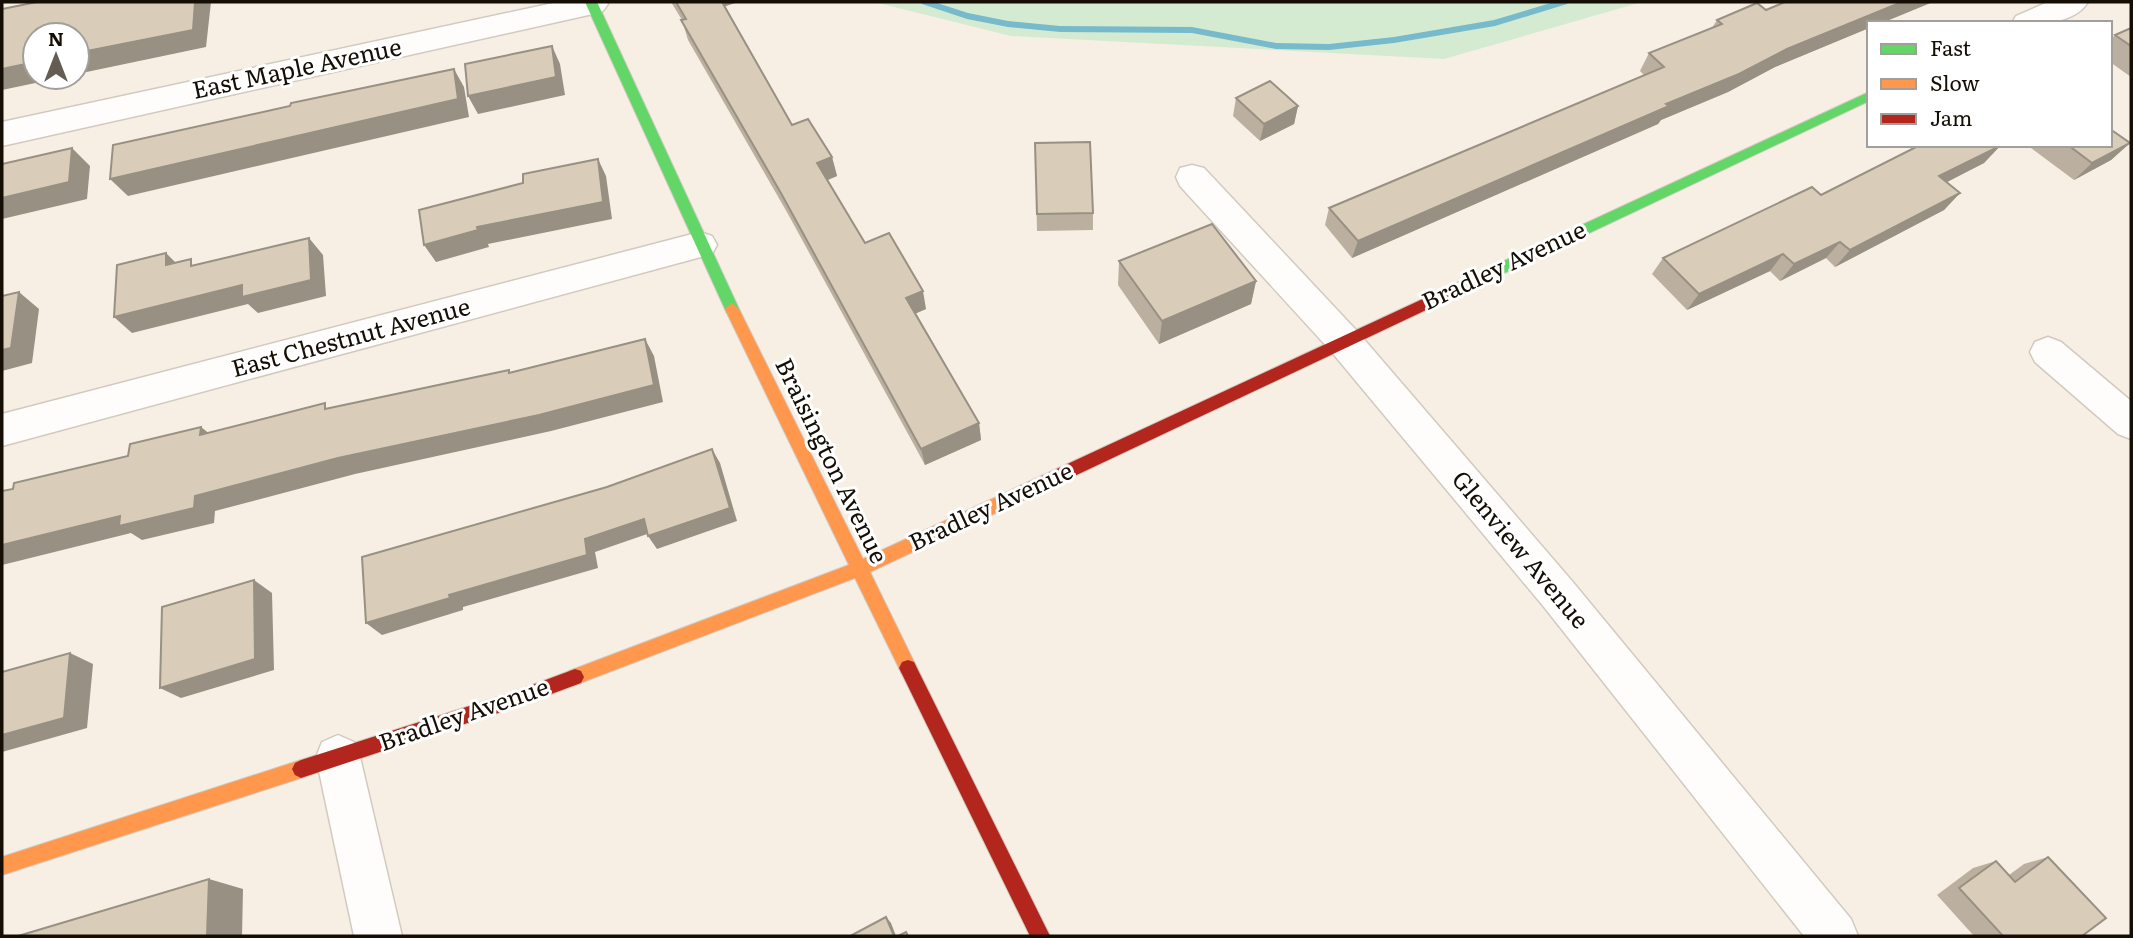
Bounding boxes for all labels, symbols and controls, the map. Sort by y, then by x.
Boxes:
north arrow [21,21,91,91]
legend [1867,21,2112,147]
text: N [48,24,64,52]
street label: East Maple Avenue [189,27,404,106]
text: Fast [1930,31,1971,62]
text: Slow [1930,66,1980,97]
text: Jam [1930,101,1972,132]
street label: Bradley Avenue [1415,210,1591,317]
street label: East Chestnut Avenue [227,287,474,384]
street label: Braisington Avenue [768,351,898,569]
street label: Bradley Avenue [902,451,1078,558]
street label: Glenview Avenue [1445,462,1599,635]
street label: Bradley Avenue [374,667,553,758]

